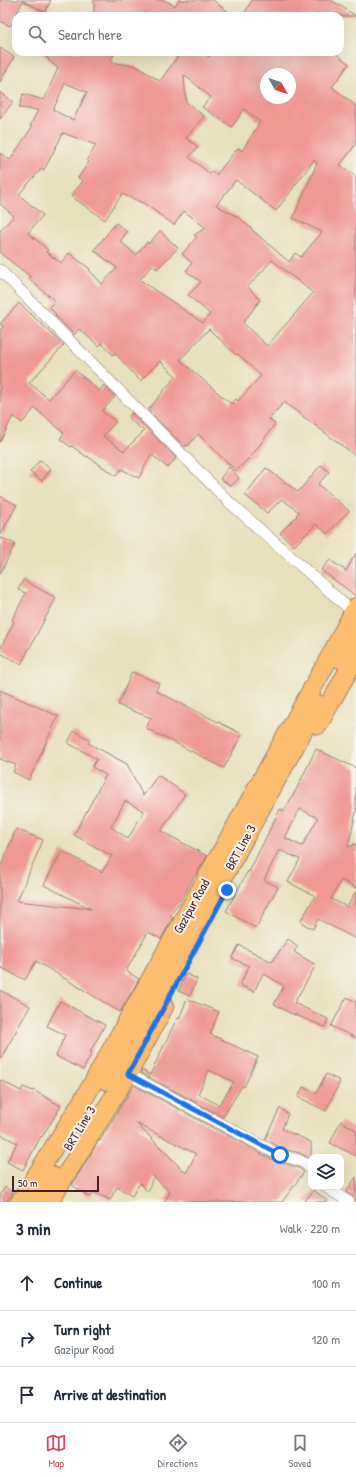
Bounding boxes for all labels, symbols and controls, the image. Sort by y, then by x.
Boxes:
search box [12,12,344,56]
icon: search [26,23,48,45]
text: Search here [58,24,122,45]
north arrow [260,68,296,104]
street label: BRT Line 3 [220,821,260,873]
street label: Gazipur Road [169,875,213,937]
route end [218,881,236,899]
street label: BRT Line 3 [59,1102,99,1154]
route start [271,1146,289,1164]
map controls [308,1154,344,1190]
button: layers [308,1154,344,1190]
scale bar [12,1174,99,1193]
text: 50 m [18,1176,38,1190]
text: 3 min [16,1217,51,1240]
text: Walk · 220 m [280,1219,340,1237]
icon: ahead [16,1272,38,1294]
text: Continue [54,1272,102,1293]
text: 100 m [312,1274,340,1292]
text: Turn right [54,1319,110,1340]
icon: right [16,1328,38,1350]
text: 120 m [312,1330,340,1348]
text: Gazipur Road [54,1340,114,1358]
icon: arrive [16,1384,38,1406]
text: Arrive at destination [54,1384,166,1405]
tab: Map [45,1432,67,1470]
tab: Directions [158,1432,198,1470]
tab: Saved [288,1432,311,1470]

